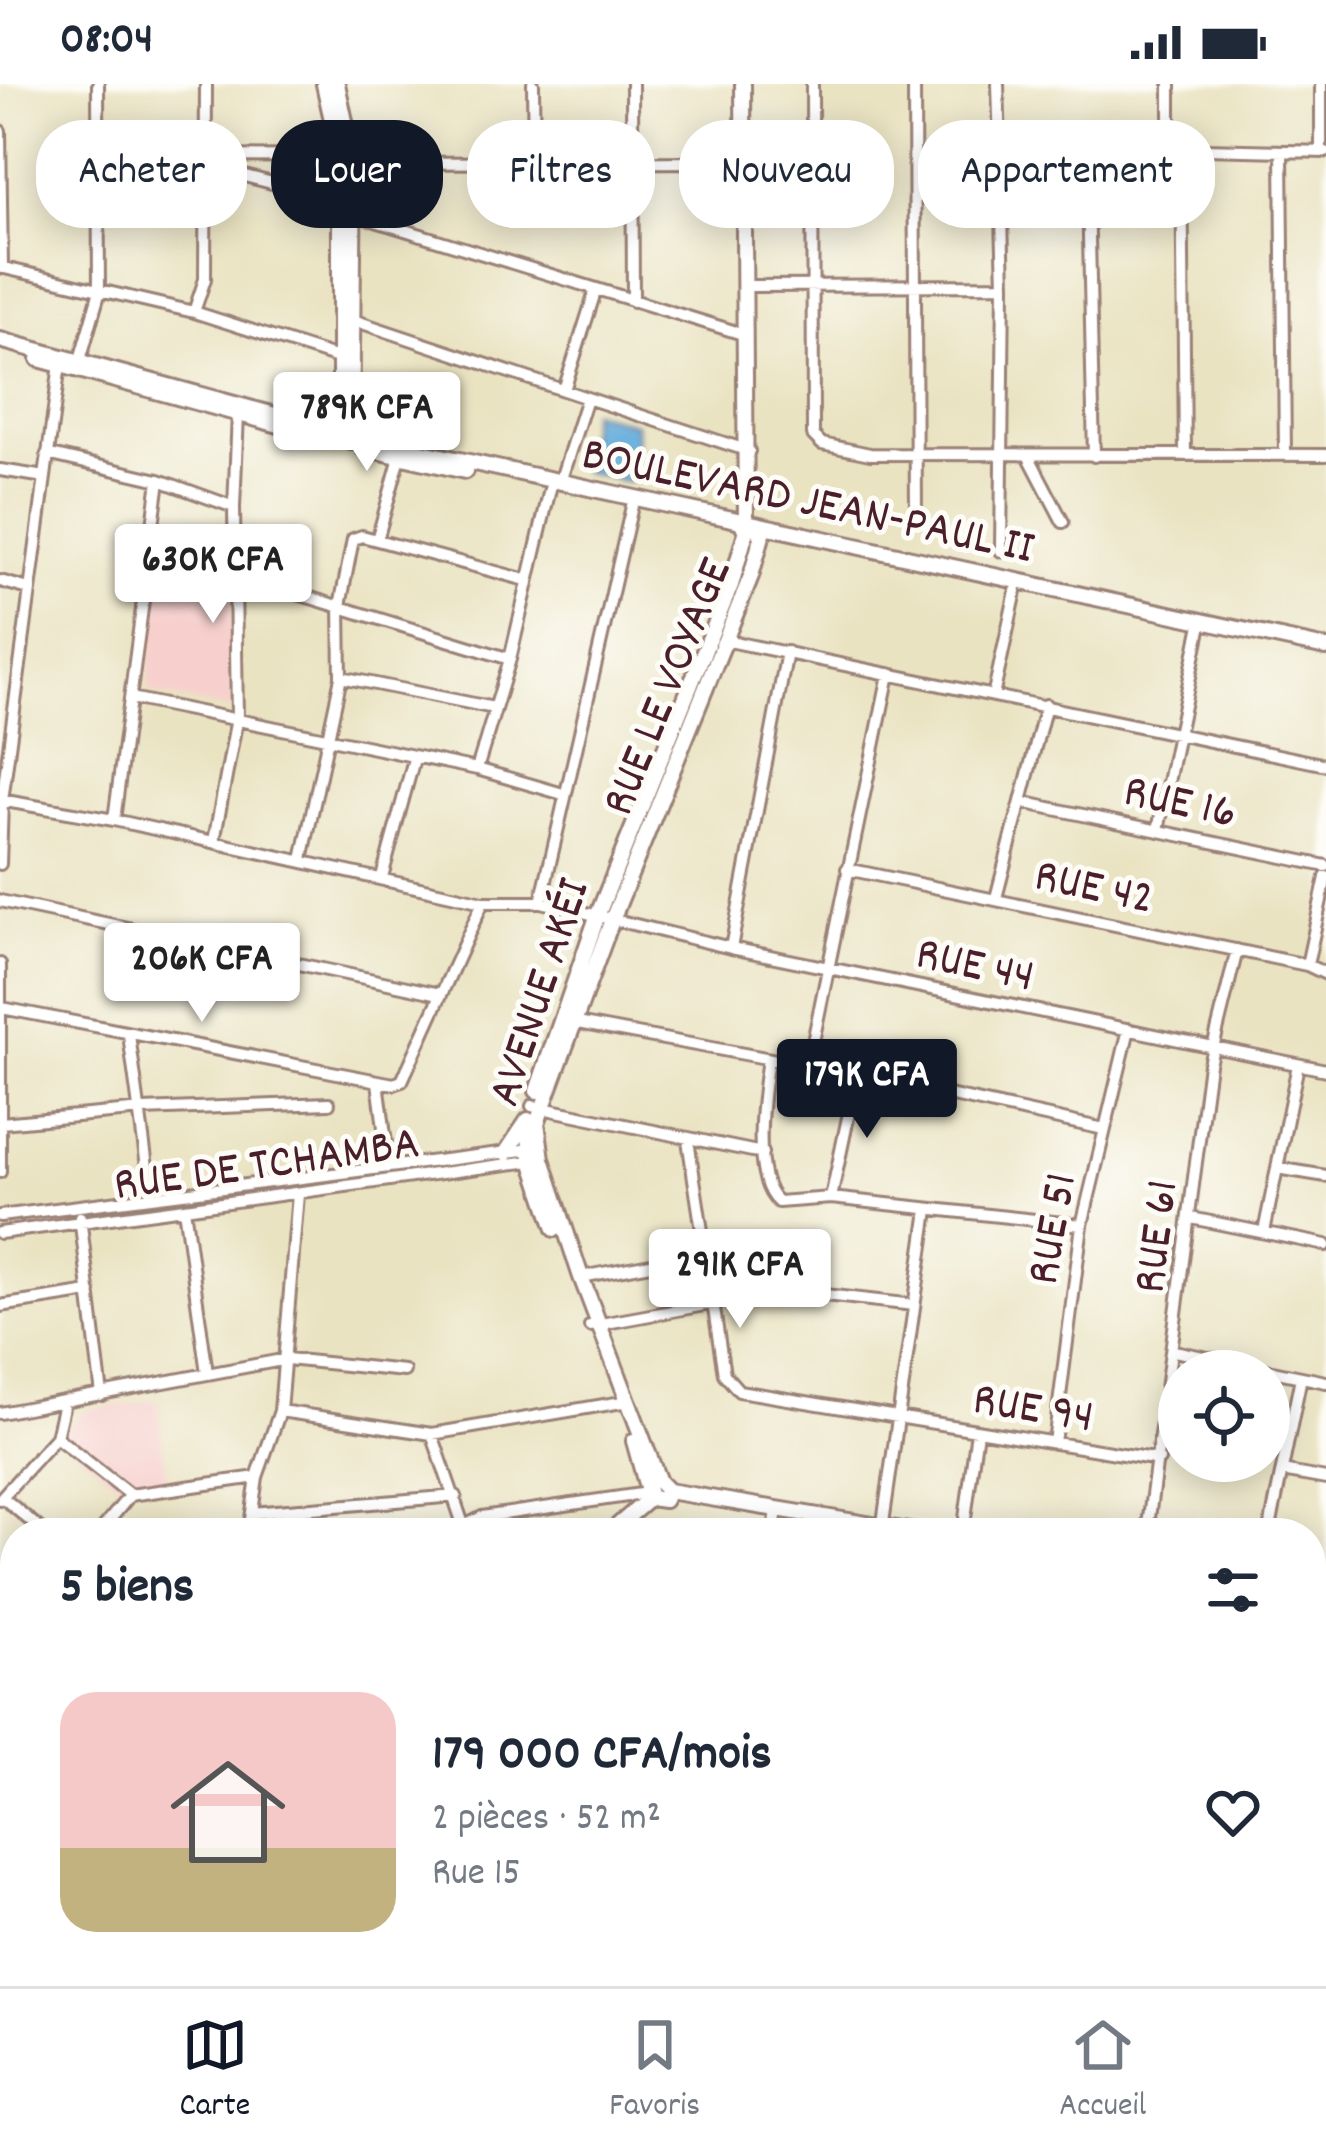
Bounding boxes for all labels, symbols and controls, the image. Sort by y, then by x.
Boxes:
text: 08:04 [60,10,153,74]
chip: Acheter [36,120,247,228]
chip: Louer [271,120,443,228]
chip: Filtres [467,120,655,228]
chip: Nouveau [679,120,894,228]
chip: Appartement [918,120,1215,228]
pin: 789K CFA [243,372,491,474]
text: 789K CFA [300,383,434,438]
street label: BOULEVARD JEAN-PAUL II [575,423,1040,586]
pin: 630K CFA [89,524,337,626]
text: 630K CFA [142,535,284,590]
street label: RUE LE VOYAGE [587,549,753,827]
street label: RUE 16 [1117,760,1242,851]
street label: RUE 42 [1027,844,1159,937]
street label: AVENUE AKÉI [473,870,611,1116]
street label: RUE 44 [909,922,1040,1014]
pin: 206K CFA [78,923,326,1025]
text: 206K CFA [131,934,273,989]
pin: 179K CFA [743,1039,991,1141]
text: 179K CFA [804,1050,930,1105]
street label: RUE DE TCHAMBA [110,1112,424,1223]
street label: RUE 51 [1012,1168,1099,1290]
street label: RUE 61 [1118,1176,1201,1297]
pin: 291K CFA [616,1229,864,1331]
text: 291K CFA [676,1240,804,1295]
map controls [1158,1350,1290,1482]
button: locate [1158,1350,1290,1482]
street label: RUE 94 [968,1368,1098,1455]
text: 5 biens [60,1554,194,1626]
icon: filters [1200,1557,1266,1623]
text: 179 000 CFA/mois [432,1721,772,1793]
icon: home [156,1740,300,1884]
icon: heart [1200,1779,1266,1845]
text: 2 pièces · 52 m² [432,1793,661,1848]
text: Rue 15 [432,1848,521,1903]
tab: Carte [180,2012,250,2131]
tab: Favoris [609,2012,700,2131]
tab: Accueil [1059,2012,1146,2131]

